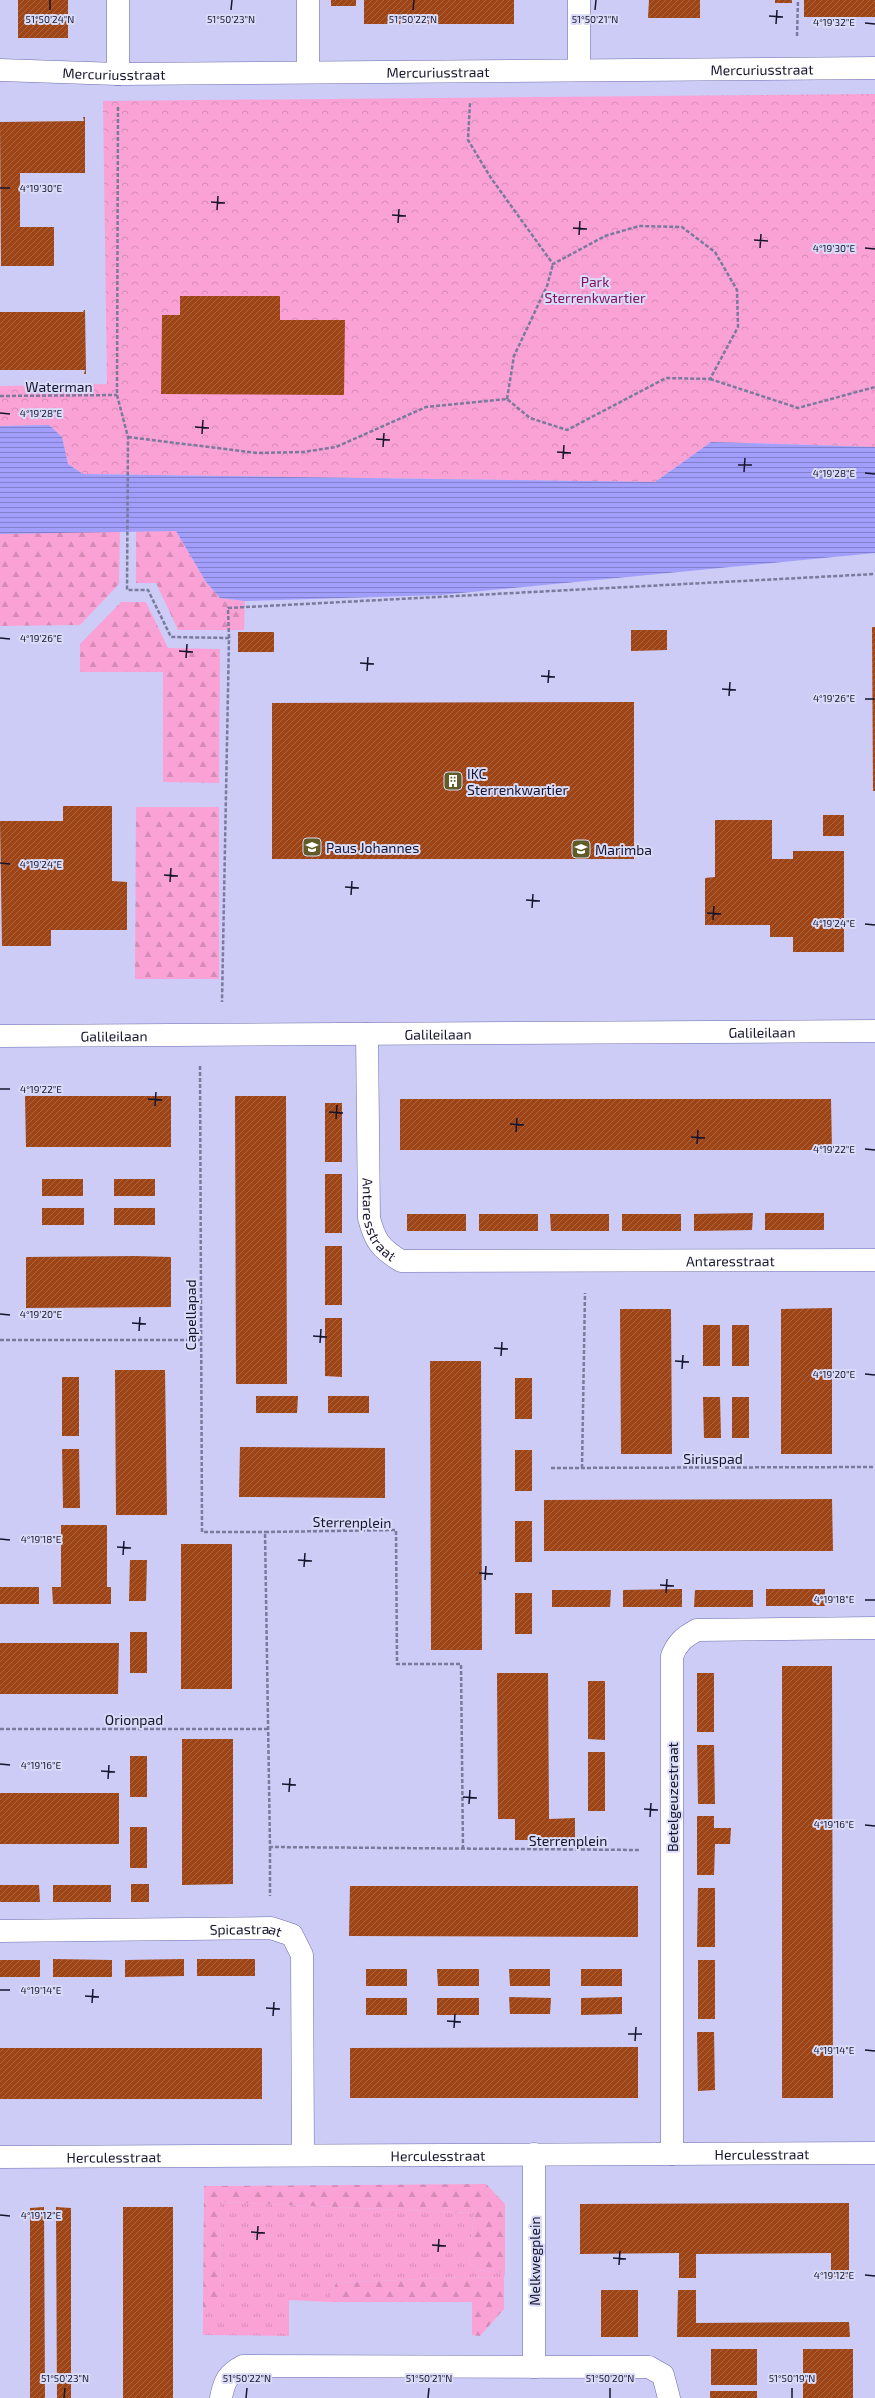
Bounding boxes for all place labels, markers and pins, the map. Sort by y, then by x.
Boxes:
place label: IKC Sterrenkwartier [467,765,569,798]
building icon: IKC Sterrenkwartier [442,770,464,792]
school or university icon: Paus Johannes [301,836,323,858]
school or university icon: Marimba [570,838,592,860]
place label: Paus Johannes [326,839,419,856]
place label: Marimba [595,841,652,858]

